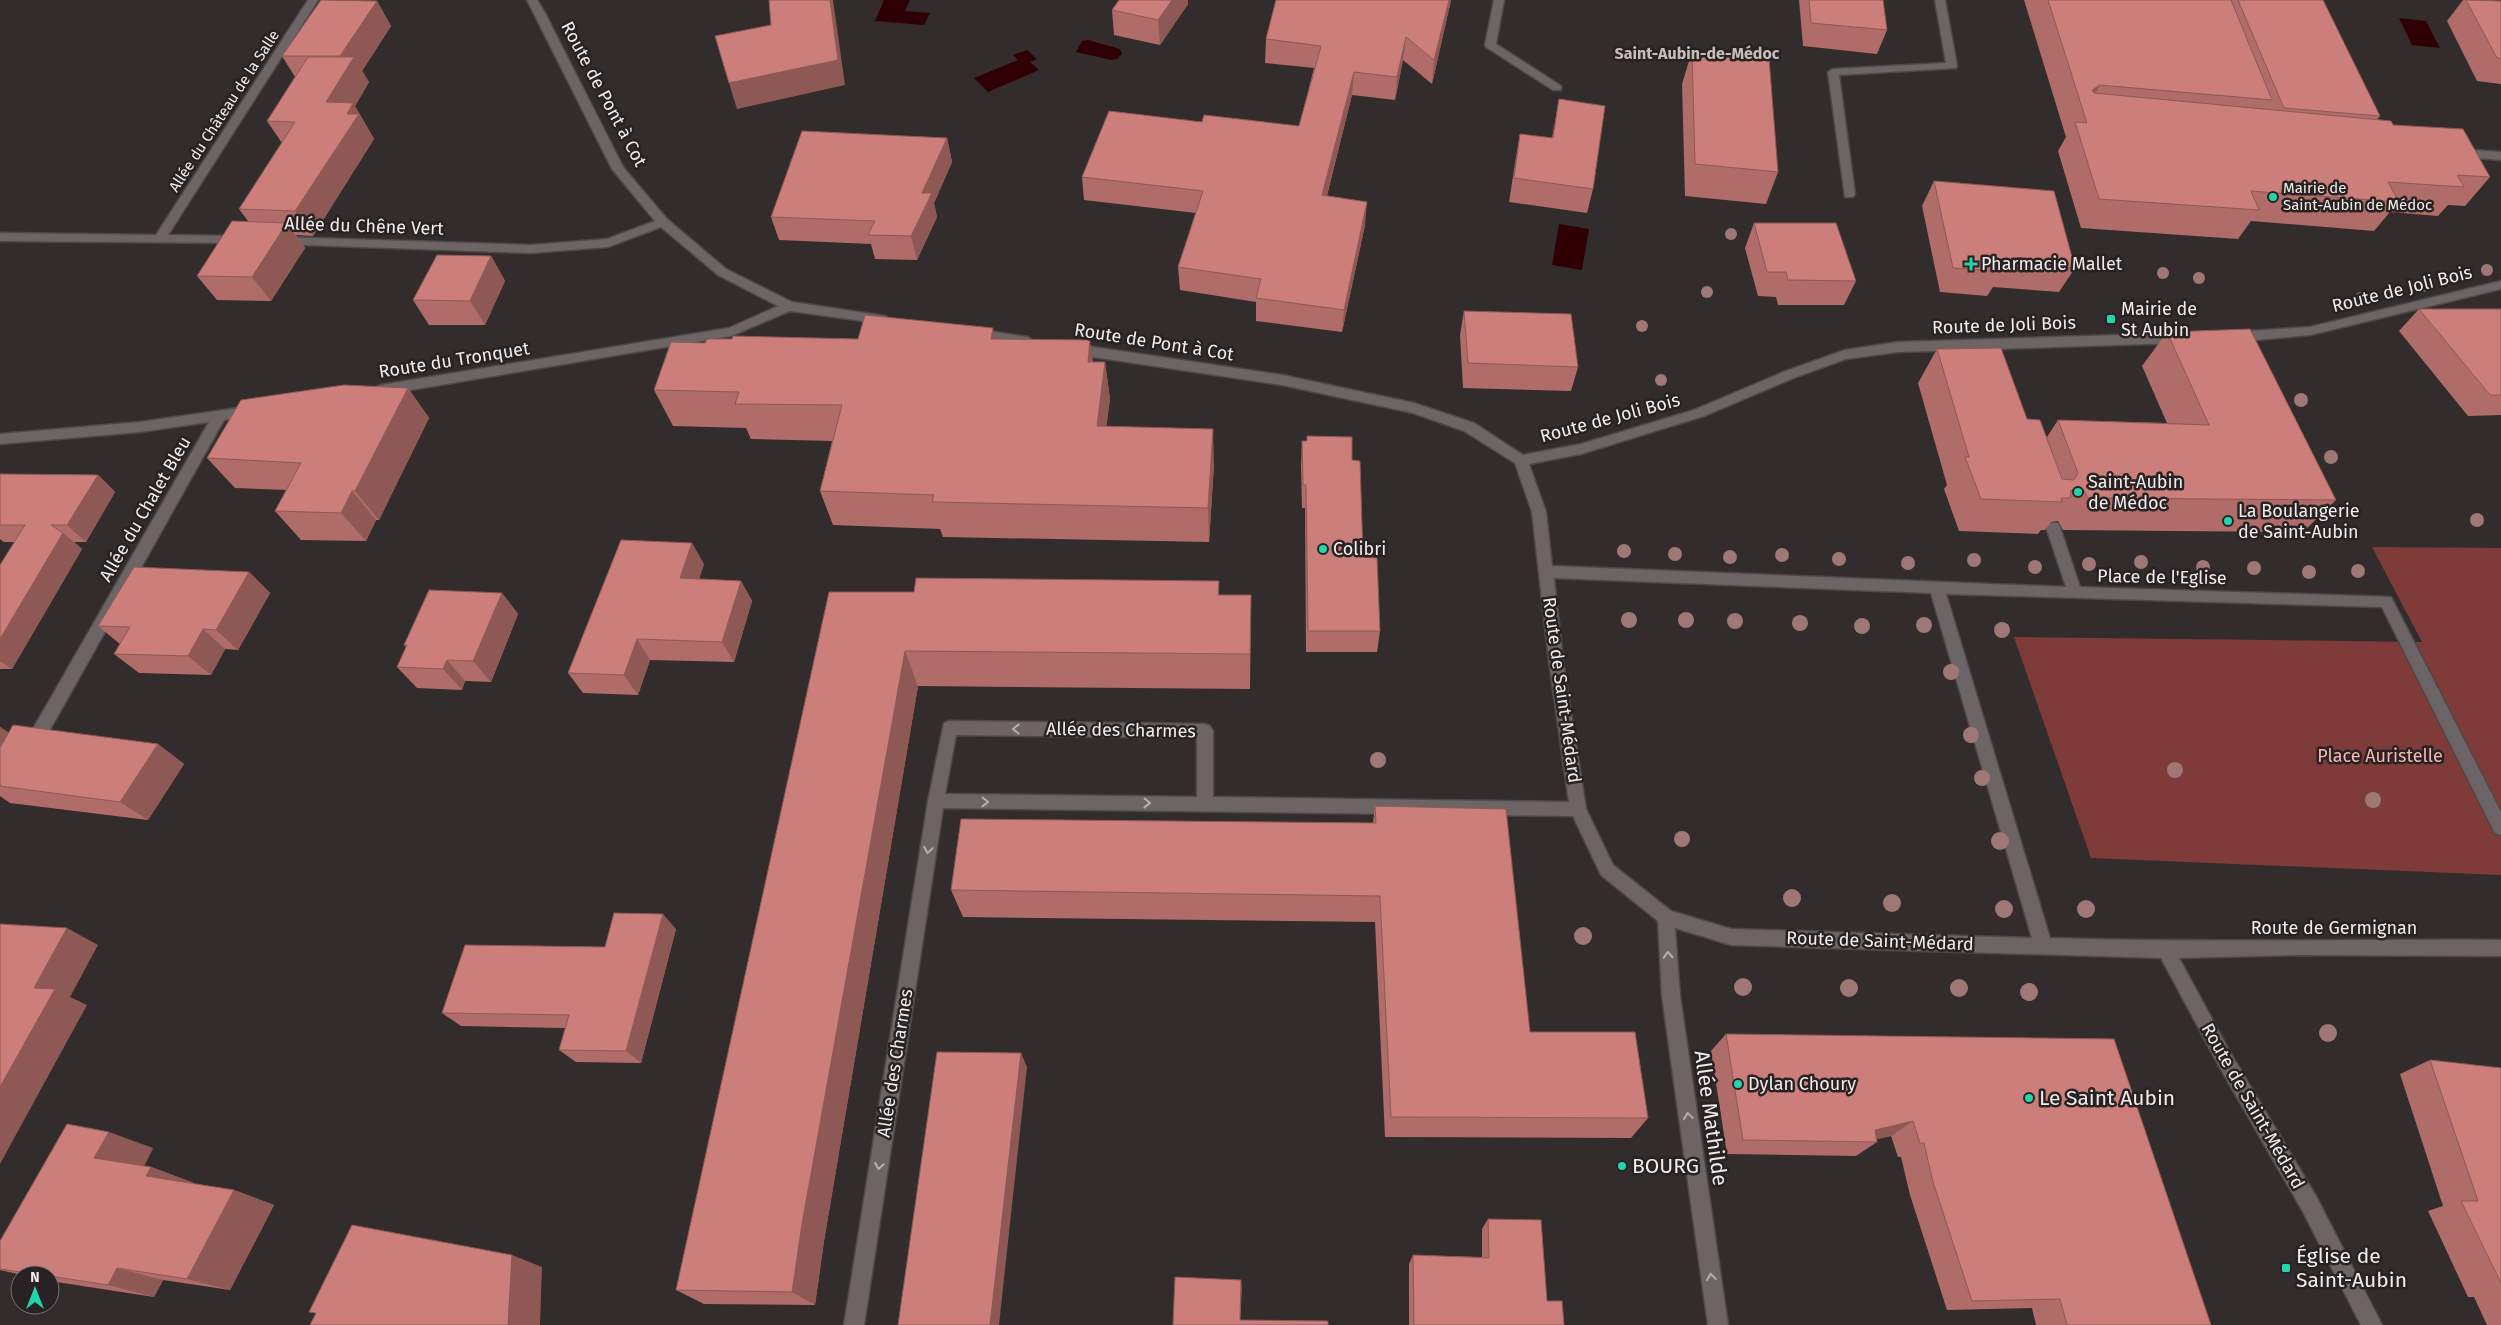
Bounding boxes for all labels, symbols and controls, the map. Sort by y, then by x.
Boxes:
street label: Route de Pont à Cot [556,18,652,171]
street label: Allée du Château de la Salle [165,27,283,195]
district label: Saint-Aubin-de-Médoc [1615,44,1780,63]
place label: Mairie de Saint-Aubin de Médoc [2283,179,2432,214]
marker: Mairie de Saint-Aubin de Médoc [2267,191,2279,203]
street label: Allée du Chêne Vert [284,212,445,240]
place label: Pharmacie Mallet [1981,253,2123,275]
marker: Pharmacie Mallet [1965,258,1977,270]
street label: Route de Joli Bois [2330,261,2474,317]
place label: Mairie de St Aubin [2121,298,2197,341]
street label: Route de Joli Bois [1932,311,2076,339]
marker: Mairie de St Aubin [2105,313,2117,325]
street label: Route de Pont à Cot [1073,319,1236,366]
street label: Route du Tronquet [377,337,531,383]
street label: Route de Joli Bois [1538,389,1682,447]
street label: Allée du Chalet Bleu [94,433,196,585]
place label: Saint-Aubin de Médoc [2088,471,2183,514]
marker: Saint-Aubin de Médoc [2072,486,2084,498]
place label: La Boulangerie de Saint-Aubin [2238,500,2360,543]
marker: La Boulangerie de Saint-Aubin [2222,515,2234,527]
place label: Colibri [1333,538,1386,560]
marker: Colibri [1317,543,1329,555]
street label: Place de l'Eglise [2097,565,2227,589]
street label: Route de Saint-Médard [1538,596,1586,784]
street label: Allée des Charmes [1046,718,1196,742]
one-way arrow [1011,724,1019,734]
park label: Place Auristelle [2317,745,2443,767]
one-way arrow [981,797,989,807]
one-way arrow [1144,798,1151,808]
one-way arrow [924,845,934,854]
street label: Route de Germignan [2251,917,2417,939]
street label: Route de Saint-Médard [1786,927,1974,955]
one-way arrow [1663,950,1674,958]
street label: Allée des Charmes [872,987,918,1139]
street label: Route de Saint-Médard [2197,1019,2309,1193]
street label: Allée Mathilde [1689,1049,1733,1187]
place label: Dylan Choury [1748,1073,1856,1095]
marker: Dylan Choury [1732,1078,1744,1090]
place label: Le Saint Aubin [2039,1085,2175,1111]
marker: Le Saint Aubin [2023,1092,2035,1104]
one-way arrow [1683,1112,1694,1120]
place label: BOURG [1632,1153,1699,1179]
marker: BOURG [1616,1160,1628,1172]
one-way arrow [874,1162,885,1170]
place label: Église de Saint-Aubin [2296,1243,2407,1293]
marker: Église de Saint-Aubin [2280,1262,2292,1274]
north arrow [10,1265,60,1315]
text: N [30,1269,40,1286]
one-way arrow [1707,1272,1717,1281]

